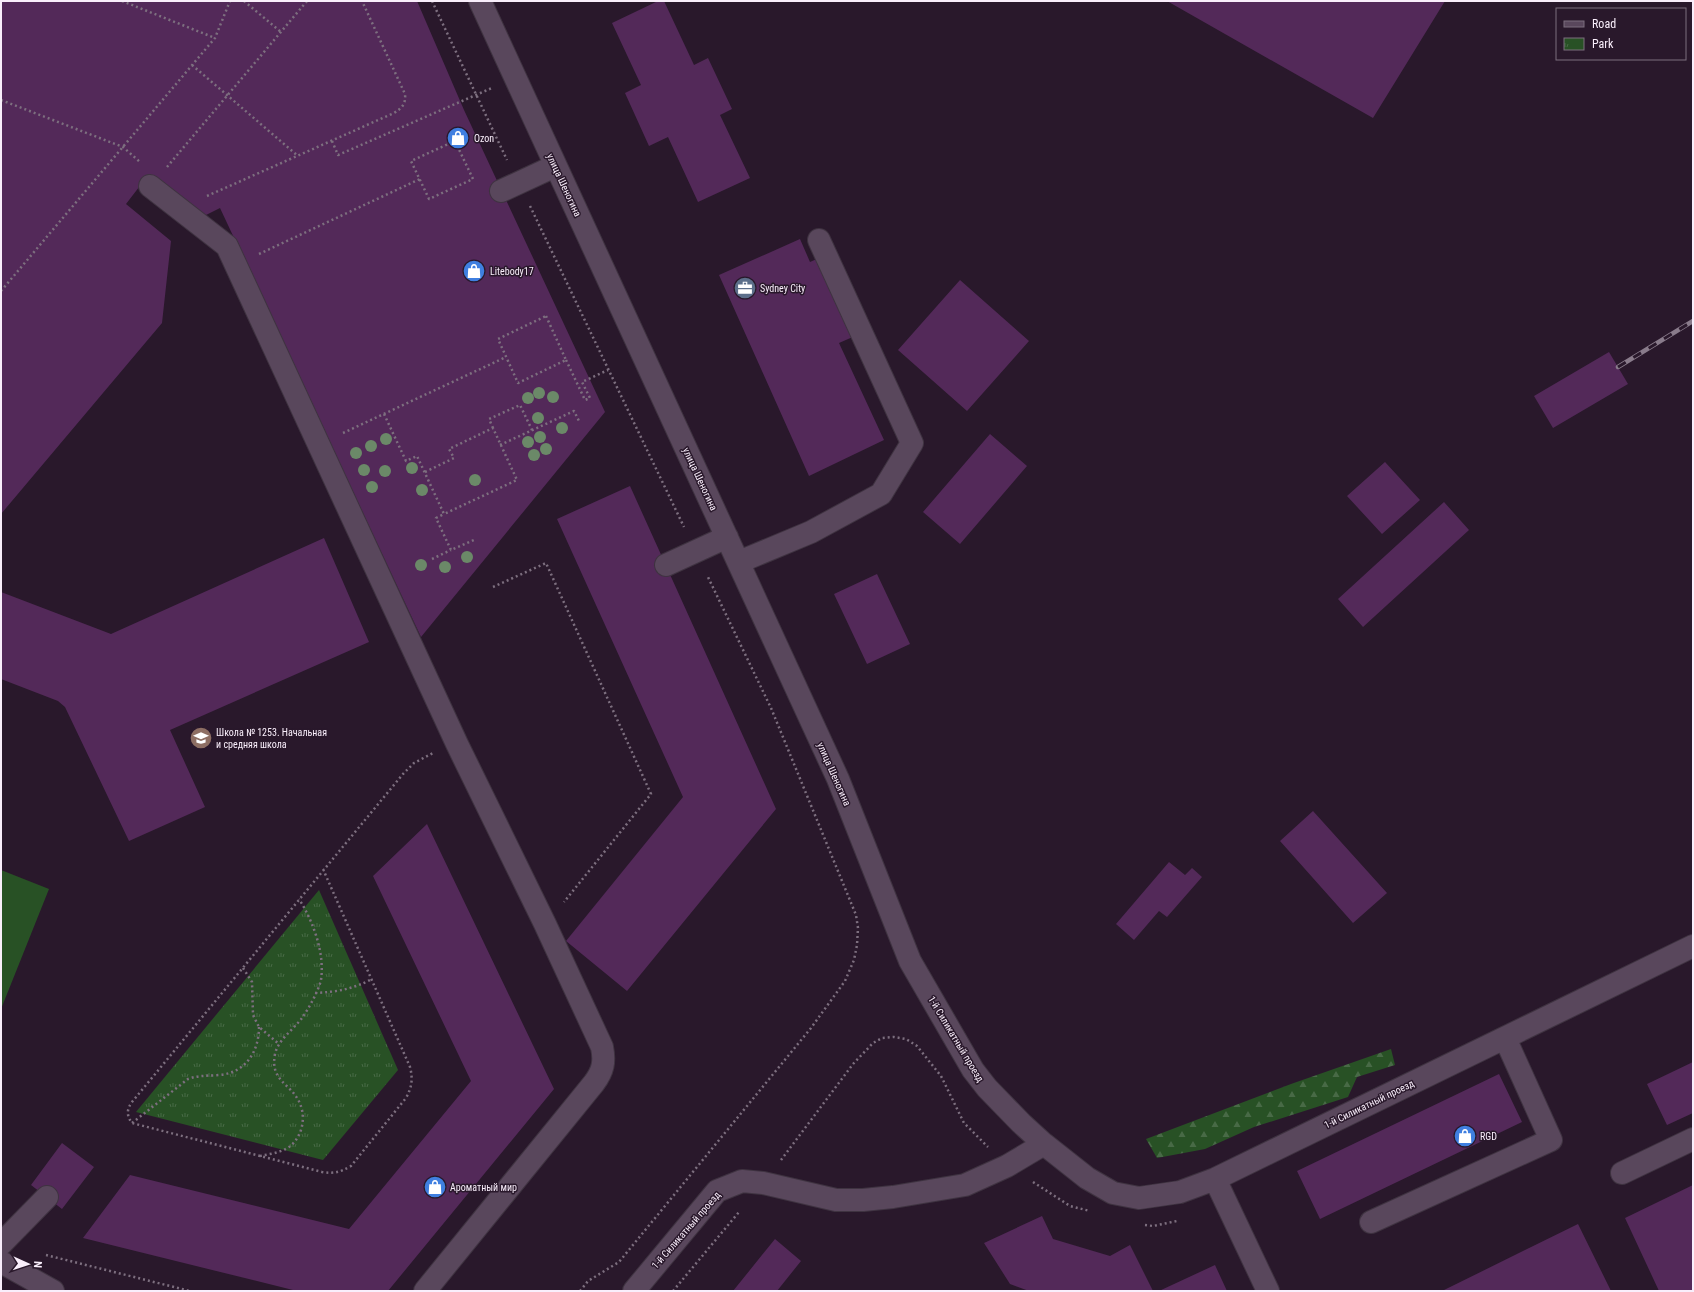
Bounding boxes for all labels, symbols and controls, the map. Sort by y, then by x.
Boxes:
legend [1556,8,1686,60]
text: Road [1592,17,1616,31]
text: Park [1592,37,1614,51]
shop icon: Ozon [445,125,471,151]
place label: Ozon [474,133,494,144]
street label: улица Шеногина [545,152,583,218]
shop icon: Litebody17 [461,258,487,284]
place label: Litebody17 [490,266,534,277]
office icon: Sydney City [732,275,758,301]
place label: Sydney City [760,283,805,294]
street label: улица Шеногина [681,446,719,512]
school or university icon: Школа № 1253. Начальная и средняя школа [188,725,214,751]
place label: Школа № 1253. Начальная и средняя школа [216,727,327,750]
street label: улица Шеногина [815,741,853,808]
street label: 1-й Силикатный проезд [926,994,986,1085]
street label: 1-й Силикатный проезд [1322,1077,1416,1131]
shop icon: RGD [1452,1123,1478,1149]
place label: RGD [1480,1131,1497,1142]
shop icon: Ароматный мир [422,1174,448,1200]
place label: Ароматный мир [450,1182,517,1193]
street label: 1-й Силикатный проезд [650,1189,723,1271]
north arrow [8,1244,48,1284]
text: N [31,1261,44,1268]

